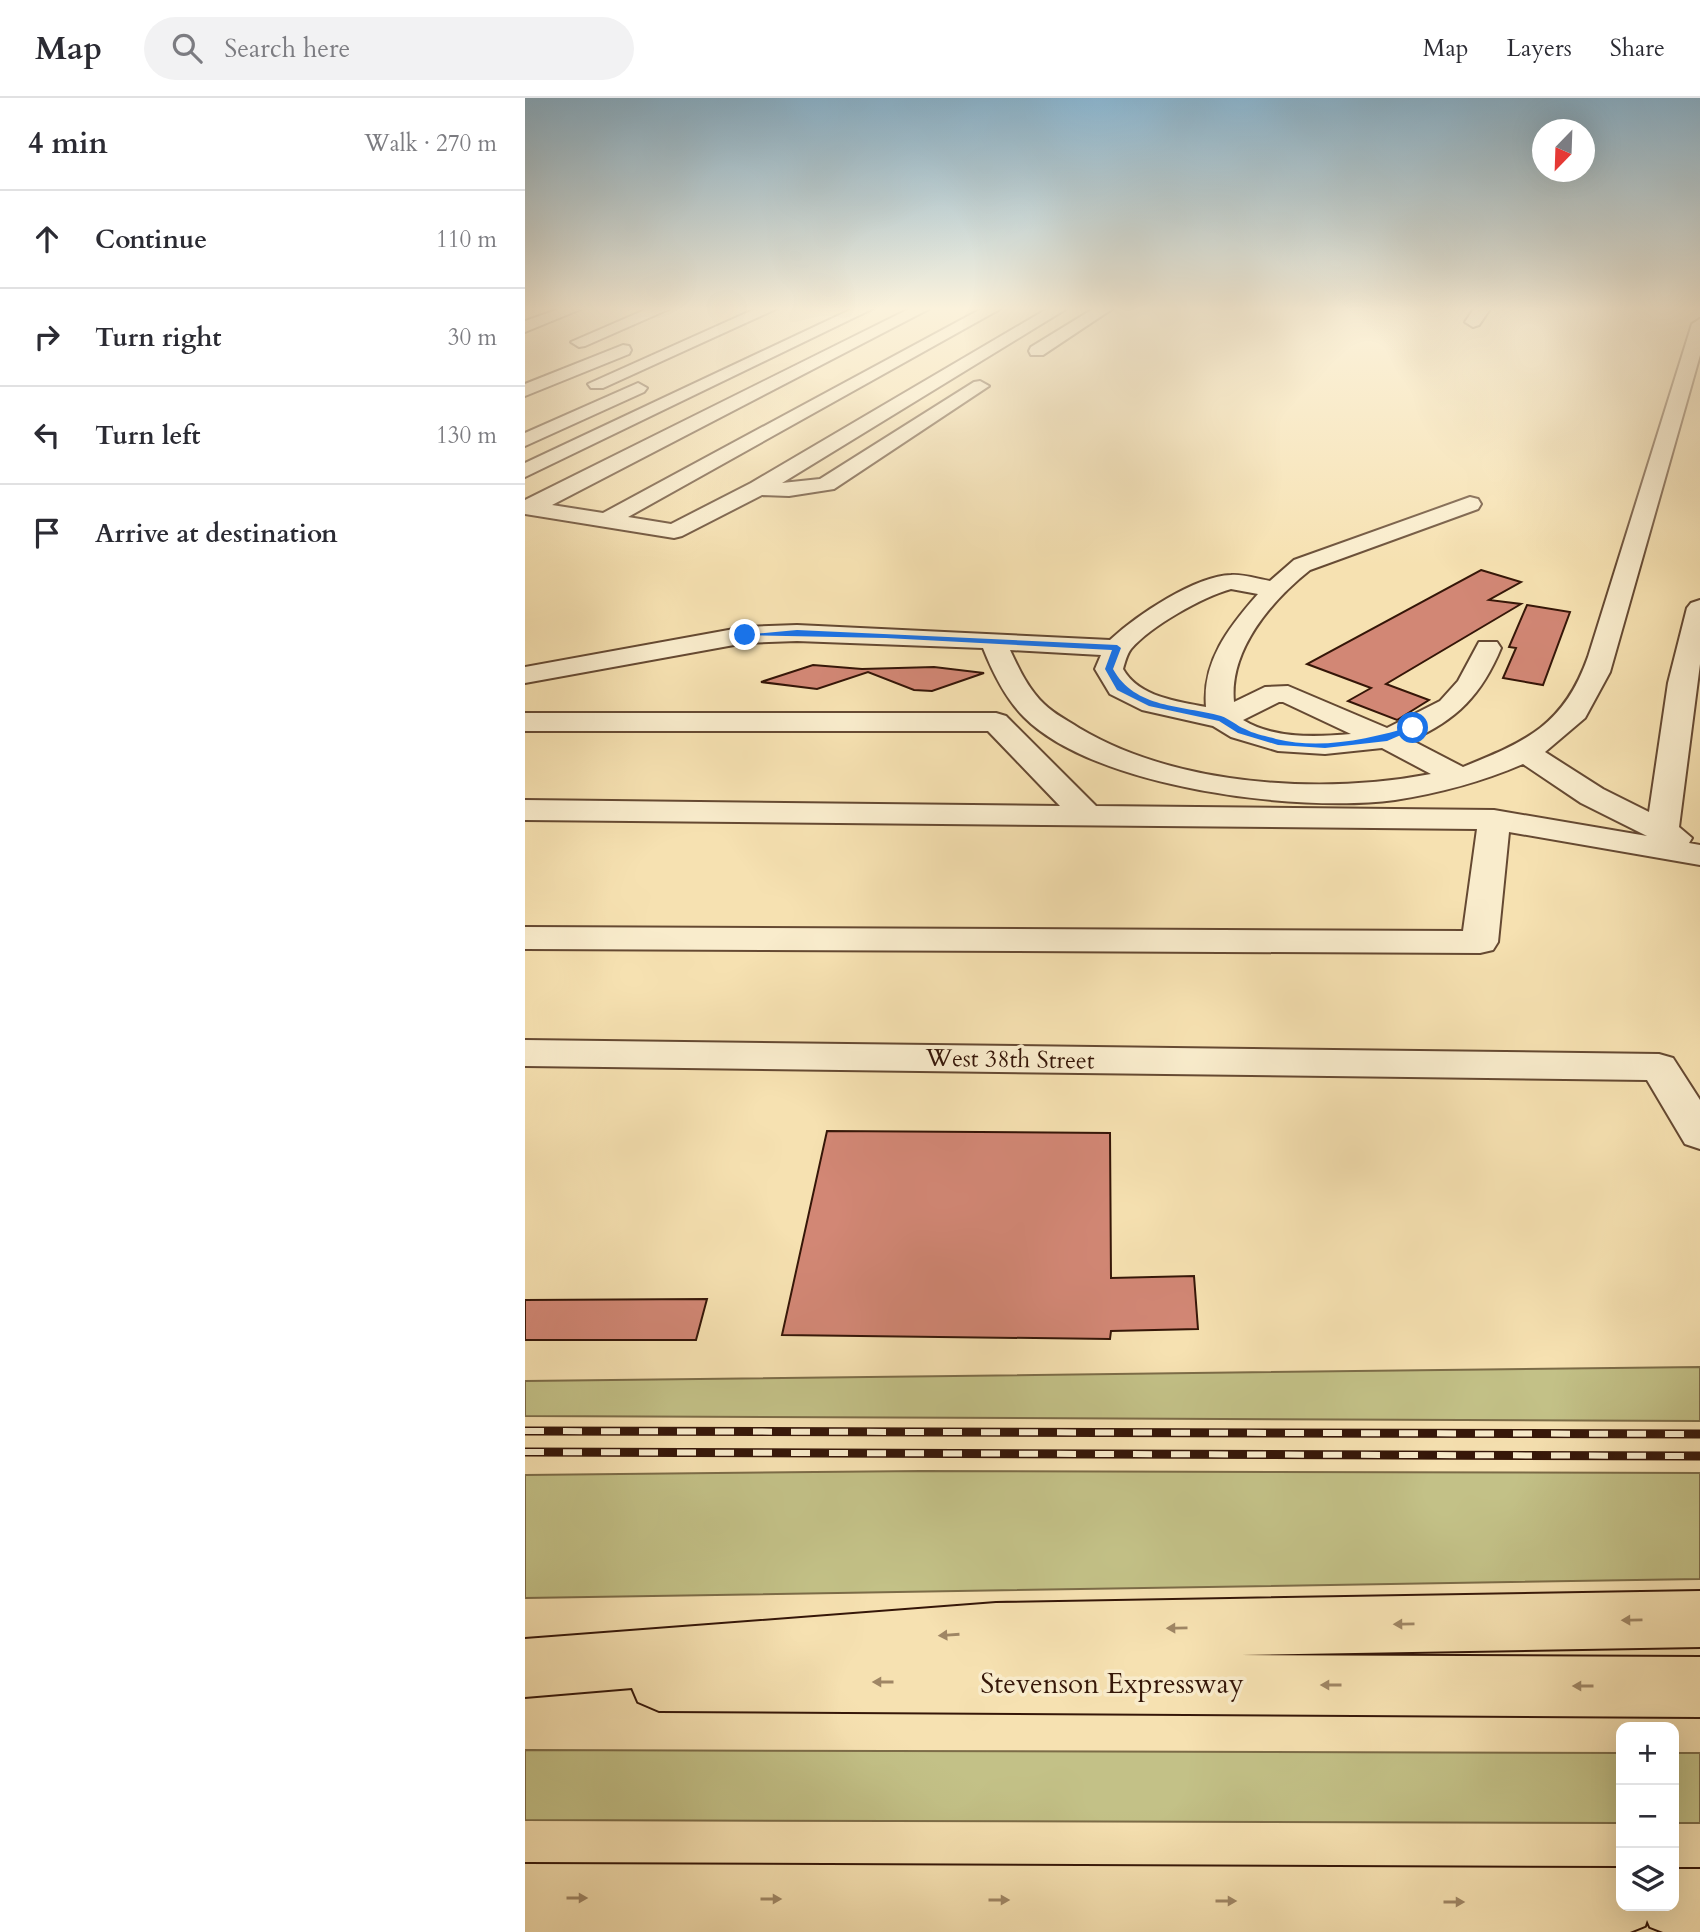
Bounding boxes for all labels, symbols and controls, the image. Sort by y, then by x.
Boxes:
search box [144,17,634,80]
text: Map [35,26,102,71]
icon: search [168,29,206,67]
text: Search here [224,31,350,66]
text: Map [1423,32,1469,65]
text: Layers [1507,32,1572,65]
text: Share [1610,32,1665,65]
north arrow [1532,119,1595,182]
text: 4 min [28,123,108,164]
text: Walk · 270 m [364,128,497,159]
icon: ahead [28,220,66,258]
text: Continue [95,222,207,257]
text: 110 m [436,224,497,255]
icon: right [28,318,66,356]
text: Turn right [95,320,222,355]
text: 30 m [448,322,497,353]
icon: left [28,416,66,454]
text: Turn left [95,418,200,453]
text: 130 m [436,420,497,451]
icon: arrive [28,514,66,552]
text: Arrive at destination [95,516,338,551]
route end [729,619,760,650]
route start [1397,712,1428,743]
street label: West 38th Street [924,1042,1095,1077]
one-way arrow [1621,1615,1643,1626]
one-way arrow [1393,1619,1415,1630]
one-way arrow [1166,1622,1188,1634]
one-way arrow [938,1630,960,1641]
street label: Stevenson Expressway [980,1665,1244,1703]
one-way arrow [872,1676,894,1688]
one-way arrow [1320,1679,1342,1690]
one-way arrow [1572,1680,1594,1692]
map controls [1616,1722,1679,1911]
button: + [1616,1722,1679,1785]
button: − [1616,1785,1679,1848]
button: layers [1616,1848,1679,1911]
one-way arrow [567,1892,589,1904]
one-way arrow [761,1893,783,1905]
one-way arrow [988,1894,1010,1906]
one-way arrow [1216,1895,1238,1907]
one-way arrow [1443,1896,1465,1908]

